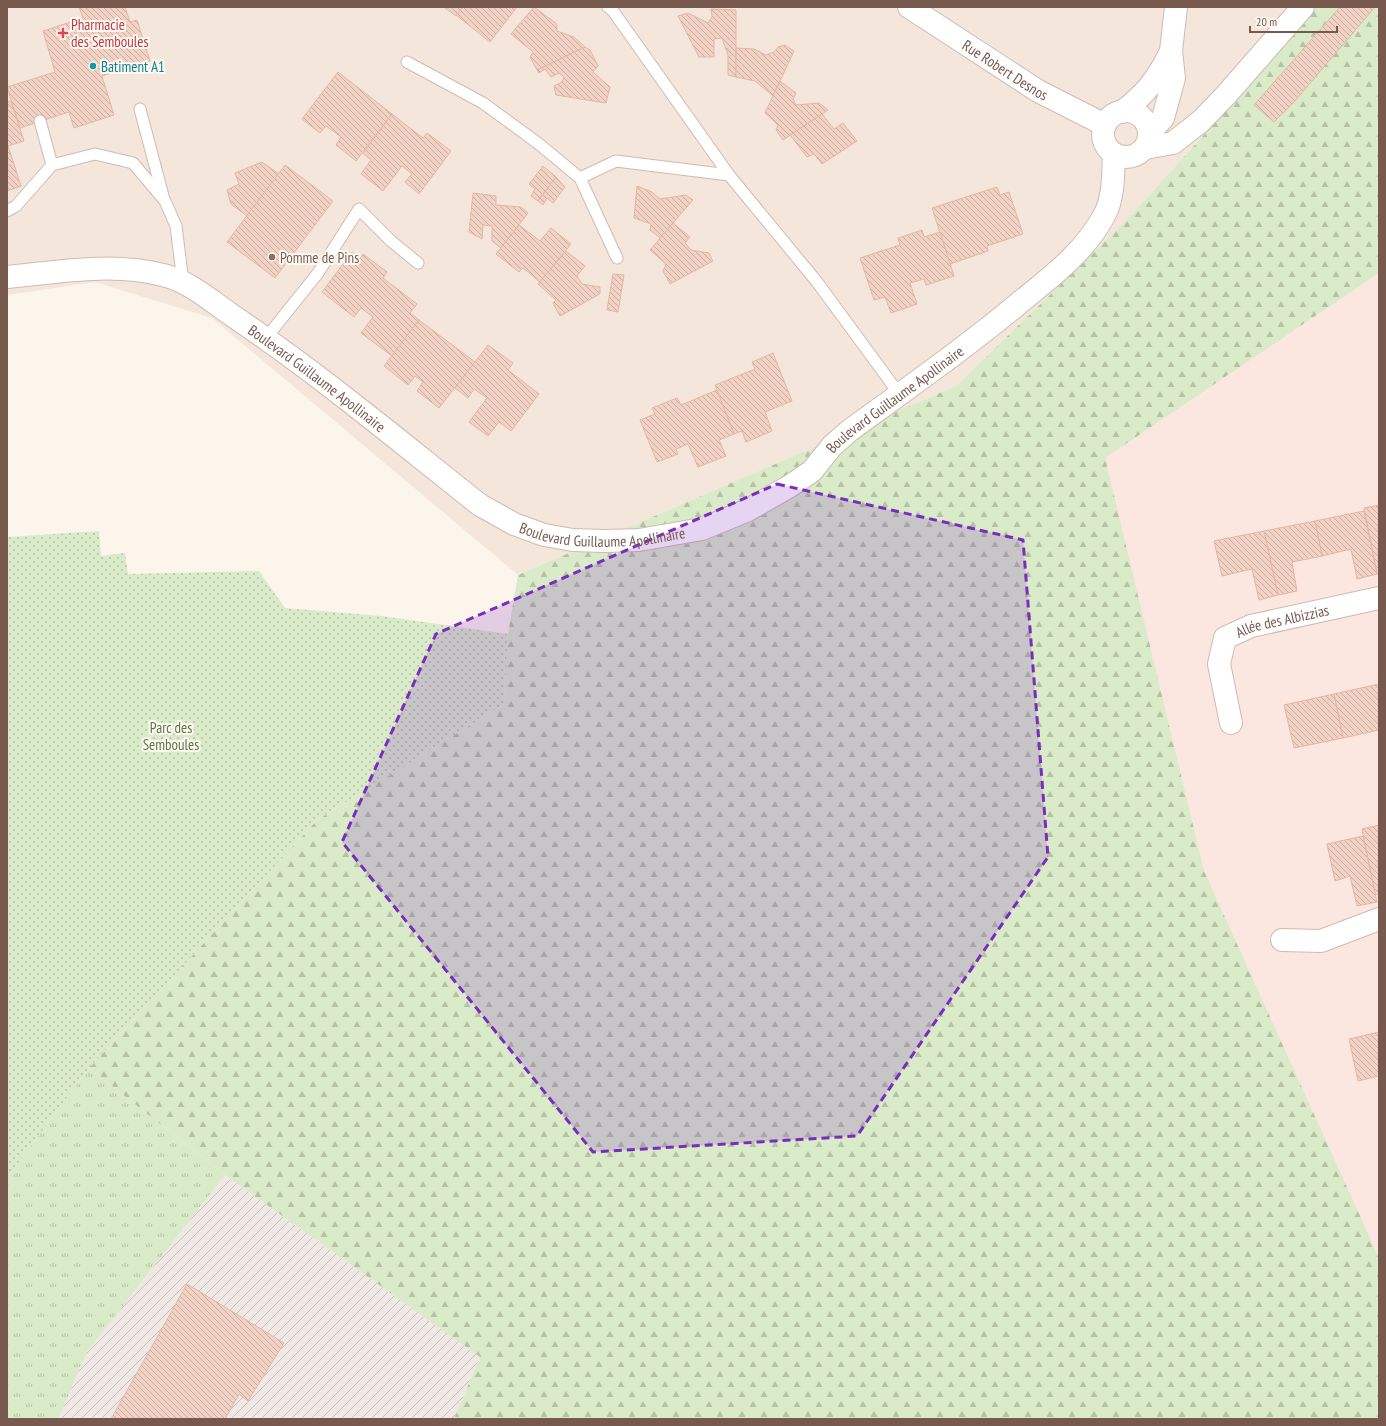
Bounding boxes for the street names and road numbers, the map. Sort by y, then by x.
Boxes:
street label: Rue Robert Desnos [959,35,1051,104]
street label: Boulevard Guillaume Apollinaire [245,320,390,436]
street label: Boulevard Guillaume Apollinaire [821,341,967,456]
street label: Boulevard Guillaume Apollinaire [517,517,687,551]
street label: Allée des Albizzias [1232,600,1331,641]

